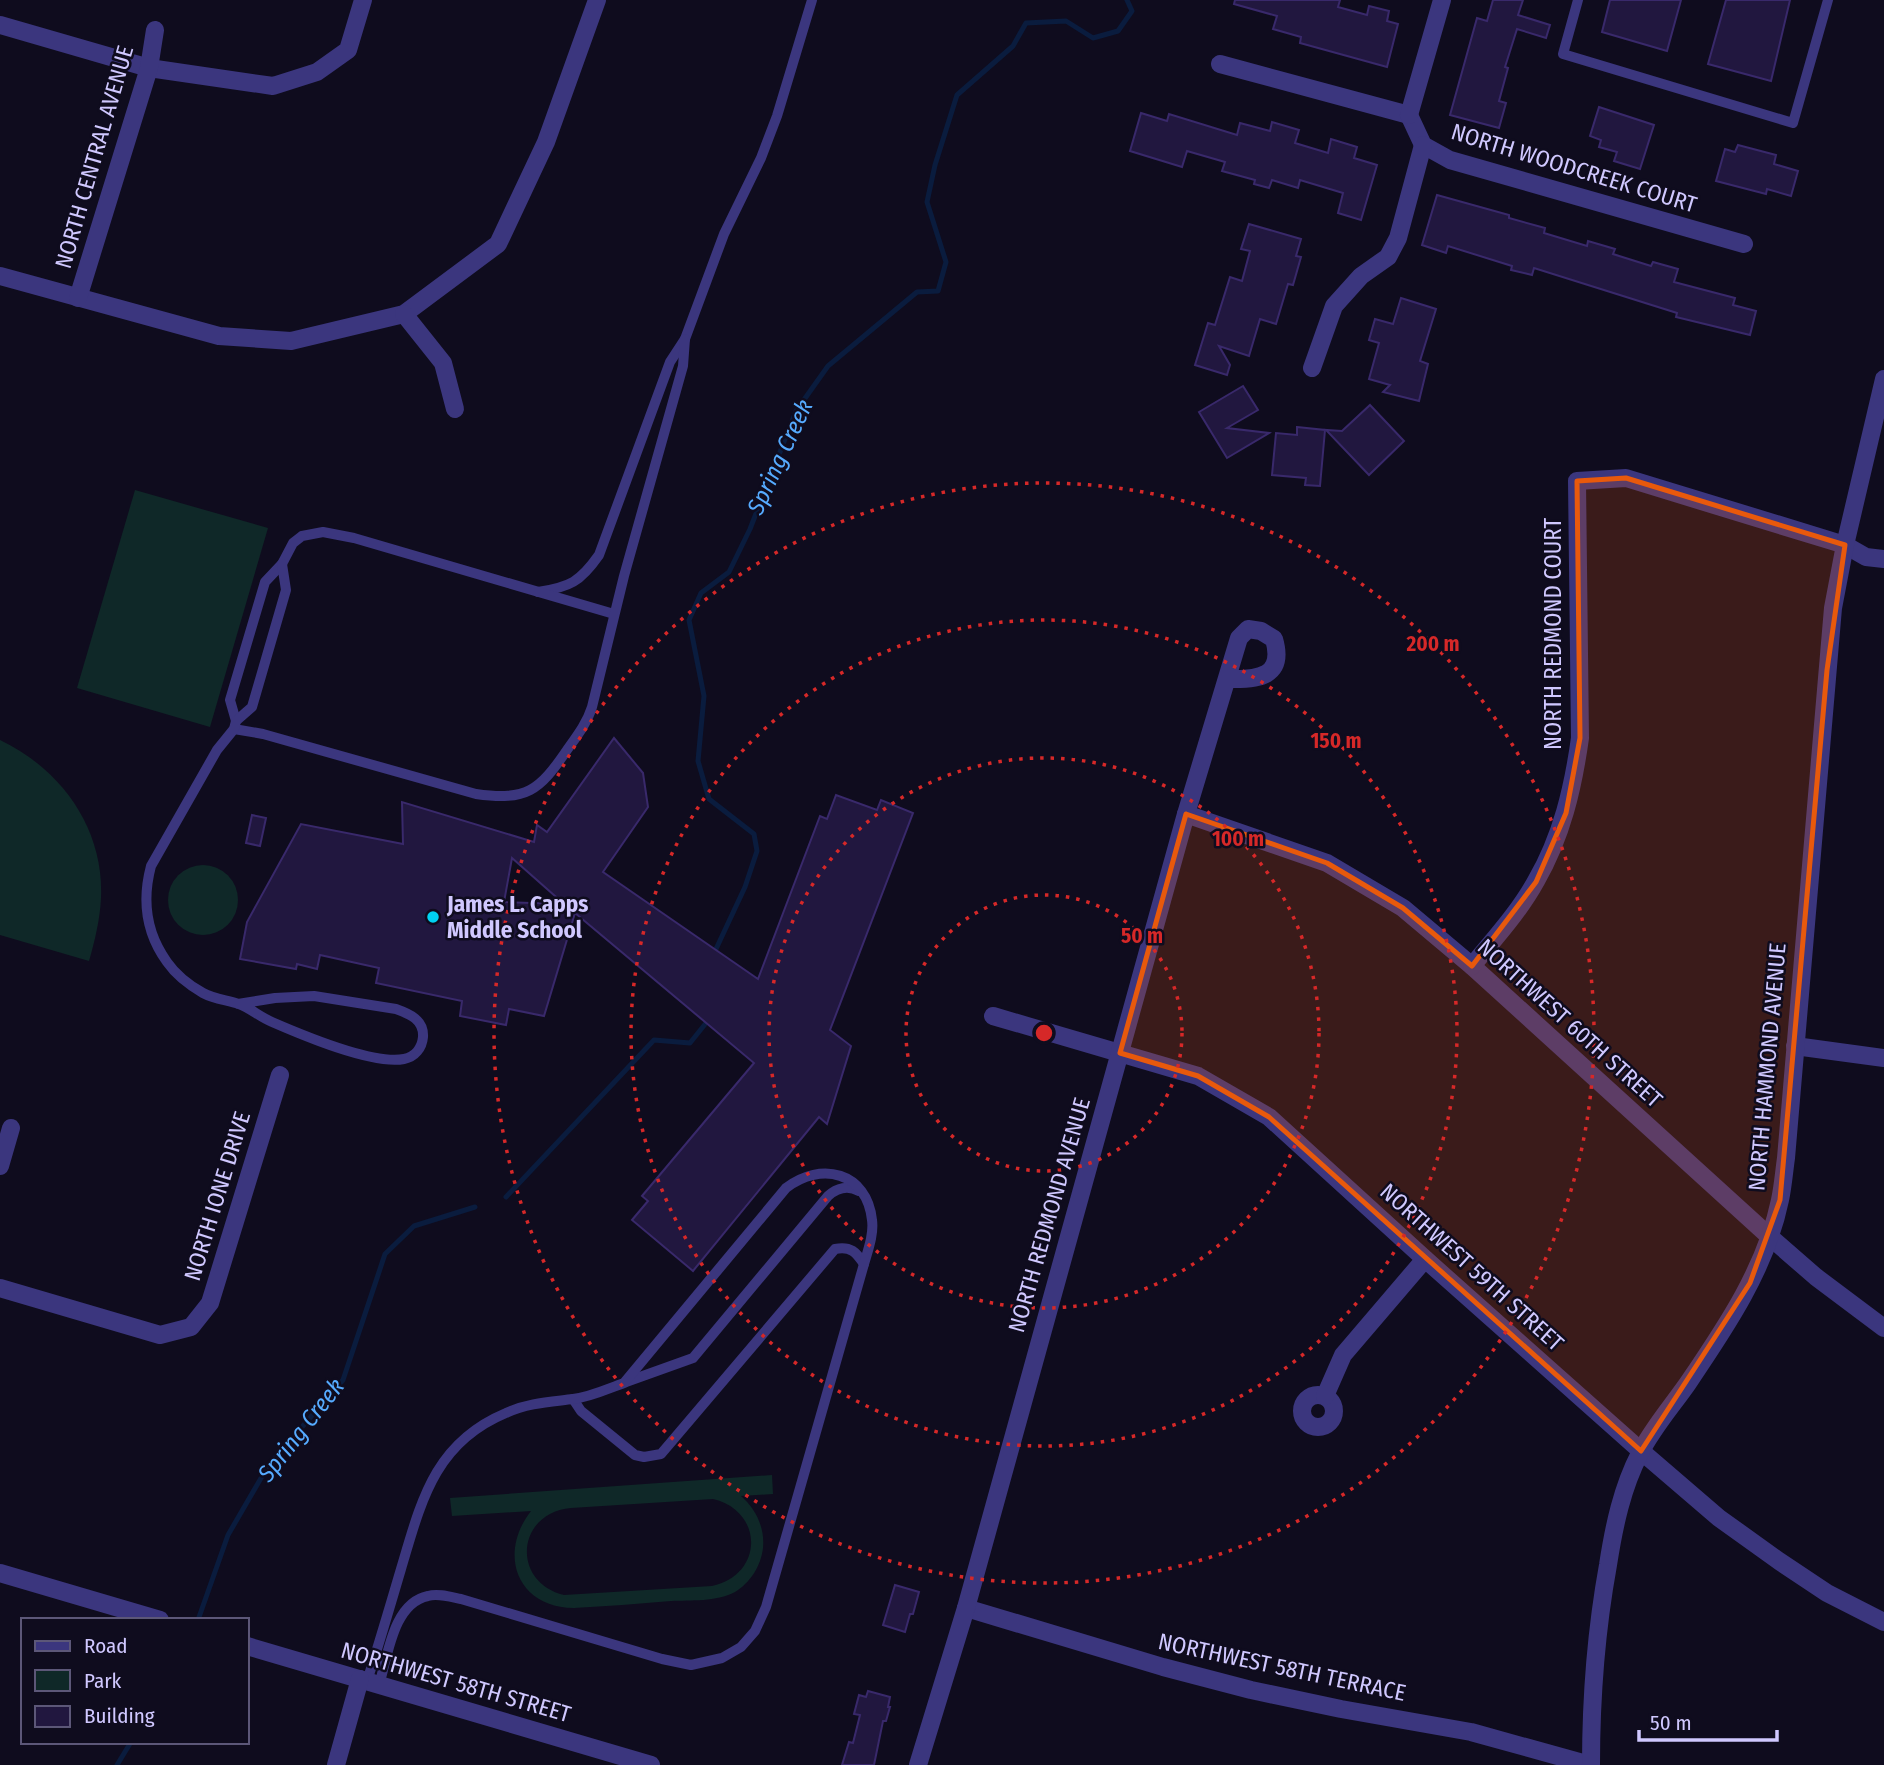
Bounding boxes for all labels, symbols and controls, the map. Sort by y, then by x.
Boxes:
street label: NORTH CENTRAL AVENUE [49,42,139,272]
street label: NORTH WOODCREEK COURT [1448,117,1700,219]
water label: Spring Creek [741,395,819,520]
street label: NORTH REDMOND COURT [1539,518,1567,750]
text: 200 m [1405,631,1460,657]
text: 150 m [1310,728,1362,754]
text: 100 m [1212,826,1264,852]
place label: James L. Capps Middle School [446,890,588,944]
marker: James L. Capps Middle School [425,909,441,925]
text: 50 m [1121,923,1163,949]
street label: NORTHWEST 60TH STREET [1472,933,1668,1114]
street label: NORTH HAMMOND AVENUE [1742,942,1792,1192]
centre of rings [1032,1021,1056,1045]
street label: NORTH REDMOND AVENUE [1002,1094,1096,1336]
street label: NORTH IONE DRIVE [178,1108,256,1284]
street label: NORTHWEST 59TH STREET [1375,1177,1570,1357]
water label: Spring Creek [251,1373,350,1488]
legend [21,1618,248,1744]
street label: NORTHWEST 58TH TERRACE [1156,1627,1408,1707]
text: Road [84,1633,128,1659]
street label: NORTHWEST 58TH STREET [338,1636,574,1728]
text: Park [84,1668,122,1694]
scale bar [1639,1698,1777,1742]
text: Building [84,1703,155,1729]
text: 50 m [1650,1710,1692,1736]

